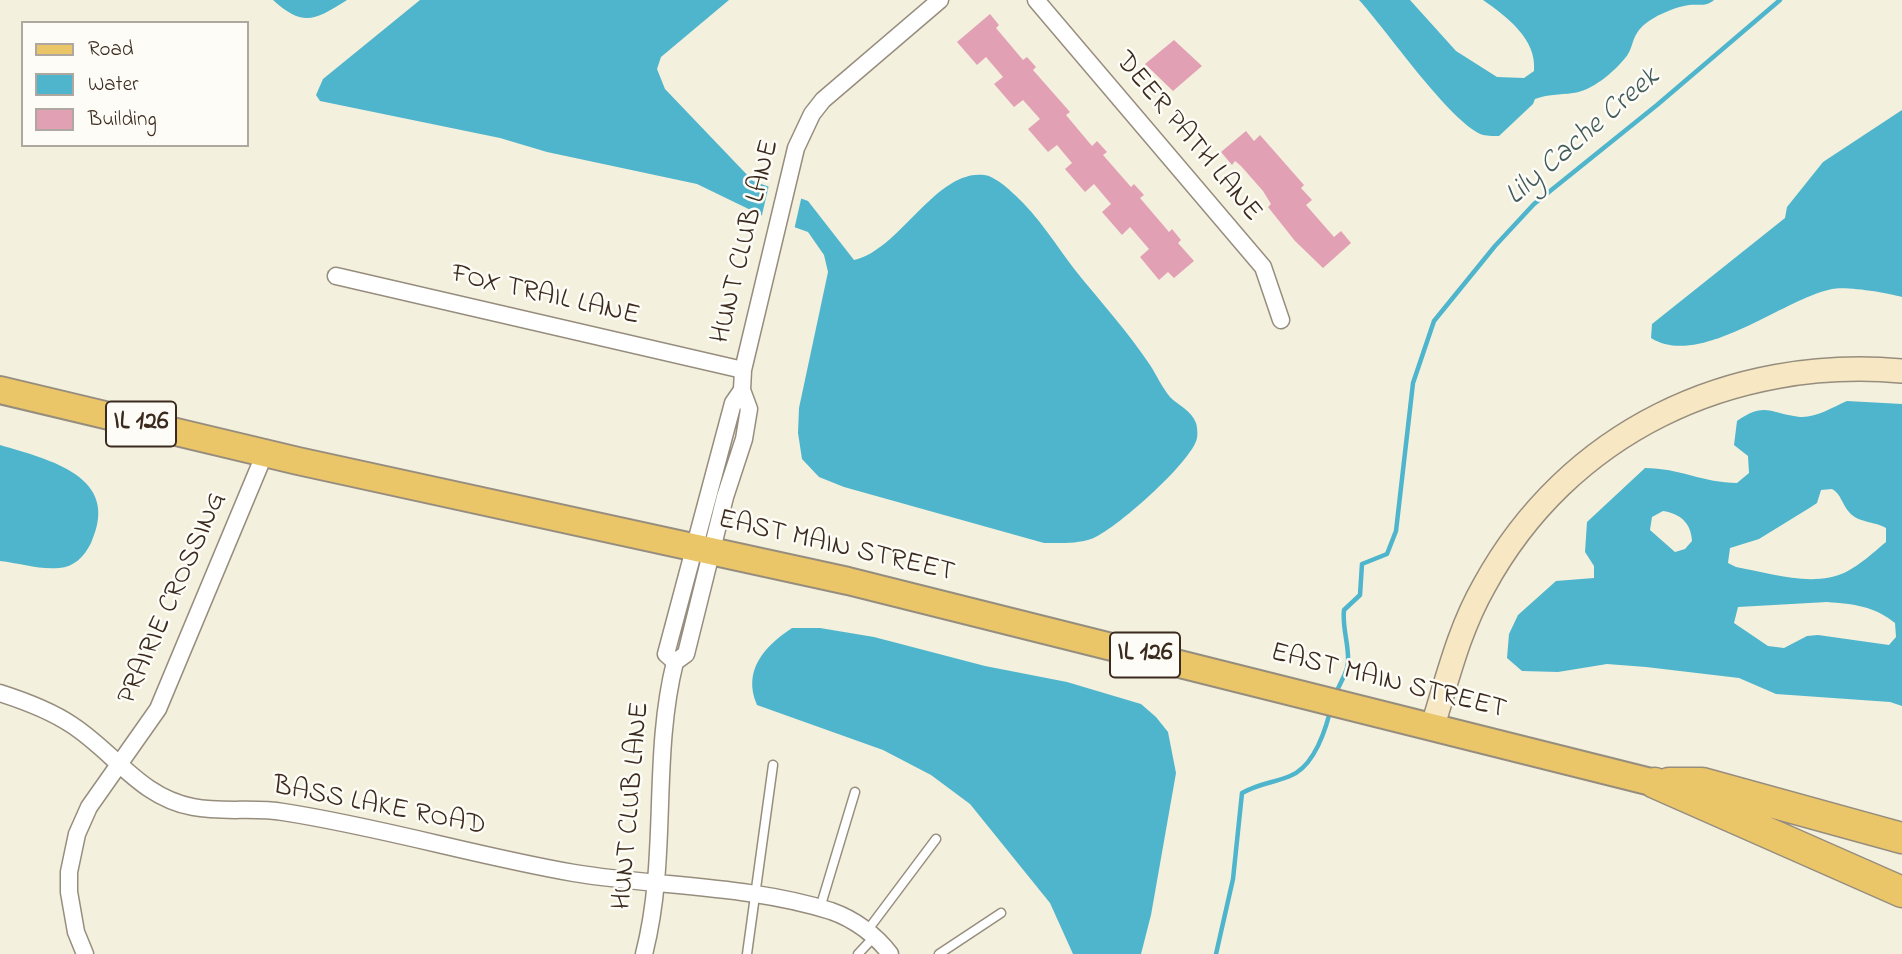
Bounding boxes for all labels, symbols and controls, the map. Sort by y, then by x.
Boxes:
legend [21,21,248,147]
text: Road [88,35,134,65]
street label: DEER PATH LANE [1106,46,1268,230]
water label: Lily Cache Creek [1499,61,1669,215]
text: Water [88,70,139,100]
text: Building [88,105,157,135]
street label: HUNT CLUB LANE [705,137,789,347]
street label: FOX TRAIL LANE [447,259,643,335]
road number: IL 126 [106,402,176,446]
street label: PRAIRIE CROSSING [112,488,236,710]
street label: EAST MAIN STREET [715,504,957,592]
road number: IL 126 [1110,632,1180,678]
street label: EAST MAIN STREET [1267,637,1509,729]
street label: HUNT CLUB LANE [607,701,659,911]
street label: BASS LAKE ROAD [270,771,488,845]

